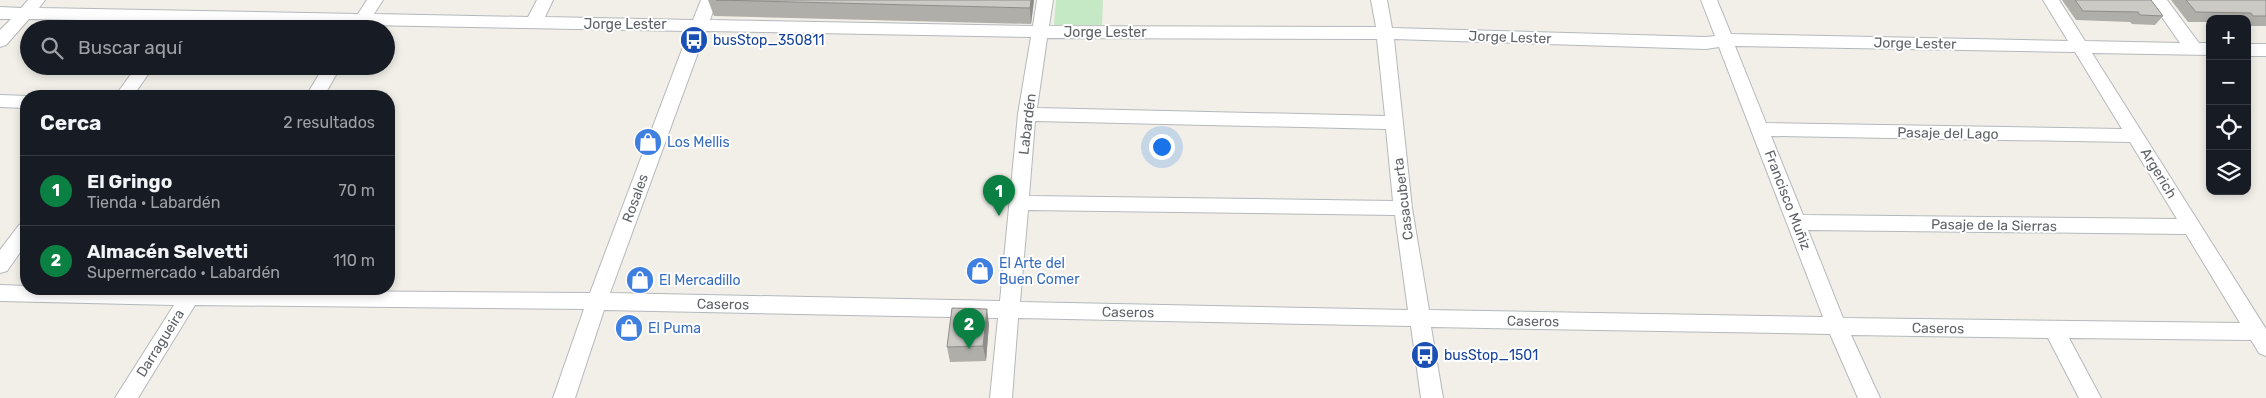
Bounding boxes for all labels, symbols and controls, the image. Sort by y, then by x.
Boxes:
map controls [2206,15,2251,195]
button: + [2206,15,2251,60]
street label: Jorge Lester [583,16,667,33]
search box [20,20,395,75]
street label: Jorge Lester [1063,24,1147,41]
bus stop icon: busStop_350811 [679,25,709,55]
street label: Jorge Lester [1468,28,1552,47]
place label: busStop_350811 [713,32,824,49]
icon: search [38,34,66,62]
street label: Jorge Lester [1873,34,1957,53]
text: Buscar aquí [78,36,182,59]
button: − [2206,60,2251,105]
street label: Labardén [1015,93,1040,156]
button: locate [2206,105,2251,150]
text: Cerca [40,110,101,135]
text: 2 resultados [283,113,375,132]
street label: Pasaje del Lago [1897,124,1999,143]
shop icon: Los Mellis [633,127,663,157]
place label: Los Mellis [667,134,730,151]
your location [1149,134,1175,160]
street label: Argerich [2137,145,2180,202]
street label: Francisco Muñiz [1761,148,1814,252]
button: layers [2206,150,2251,195]
street label: Casacuberta [1390,157,1417,241]
text: El Gringo [87,170,172,193]
street label: Rosales [619,172,652,225]
pin: 1 [983,175,1015,216]
text: 1 [52,181,60,200]
text: 70 m [338,181,375,200]
text: Tienda · Labardén [87,193,221,212]
street label: Pasaje de la Sierras [1931,216,2057,235]
text: Almacén Selvetti [87,240,248,263]
text: 2 [51,251,61,270]
text: 110 m [333,251,375,270]
place label: El Arte del Buen Comer [999,255,1080,288]
shop icon: El Arte del Buen Comer [965,256,995,286]
text: Supermercado · Labardén [87,263,280,282]
shop icon: El Mercadillo [625,265,655,295]
place label: El Mercadillo [659,272,740,289]
street label: Caseros [697,296,749,313]
street label: Caseros [1102,304,1154,321]
street label: Darragueira [133,306,188,380]
pin: 2 [953,308,985,349]
shop icon: El Puma [614,313,644,343]
street label: Caseros [1507,313,1559,330]
place label: El Puma [648,320,701,337]
street label: Caseros [1912,320,1964,337]
bus stop icon: busStop_1501 [1410,340,1440,370]
place label: busStop_1501 [1444,347,1538,364]

